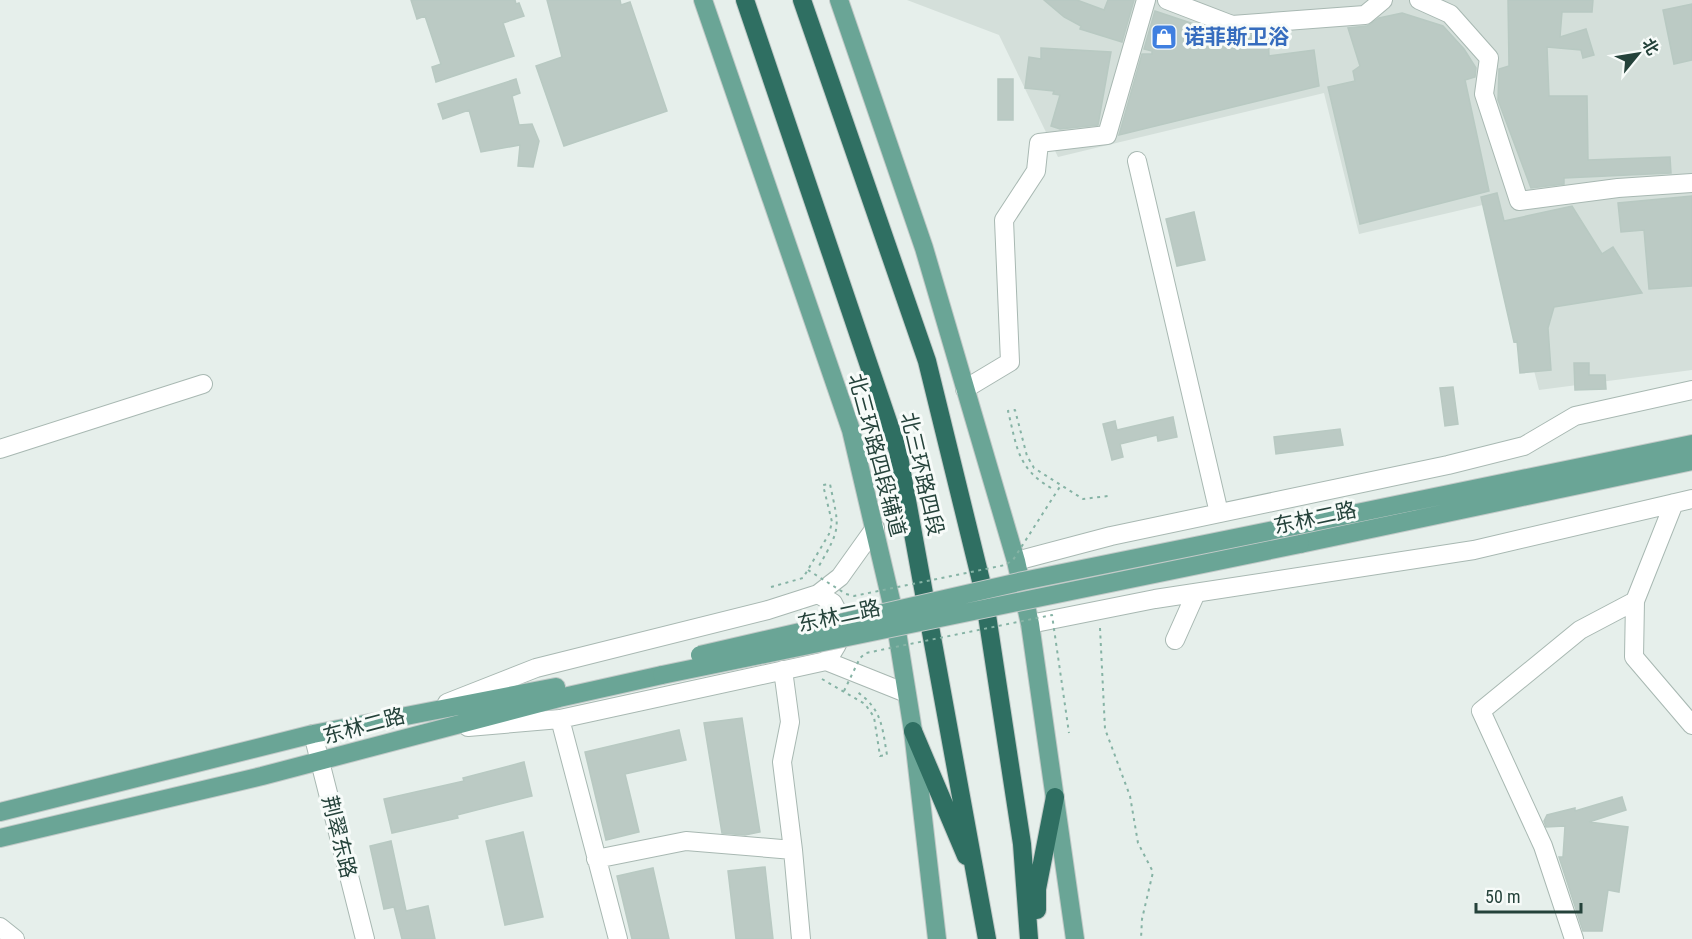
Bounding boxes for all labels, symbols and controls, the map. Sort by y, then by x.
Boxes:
shop icon: 诺菲斯卫浴 [1149,22,1179,52]
north arrow [1608,24,1668,84]
place label: 诺菲斯卫浴 [1184,25,1289,49]
text: 北 [1638,35,1663,58]
street label: 北三环路四段辅道 [844,371,910,539]
street label: 北三环路四段 [896,410,948,538]
street label: 东林二路 [1271,498,1359,538]
street label: 东林二路 [795,596,883,636]
street label: 东林二路 [320,704,408,748]
street label: 荆翠东路 [317,793,361,881]
scale bar [1476,876,1581,914]
text: 50 m [1485,886,1520,907]

